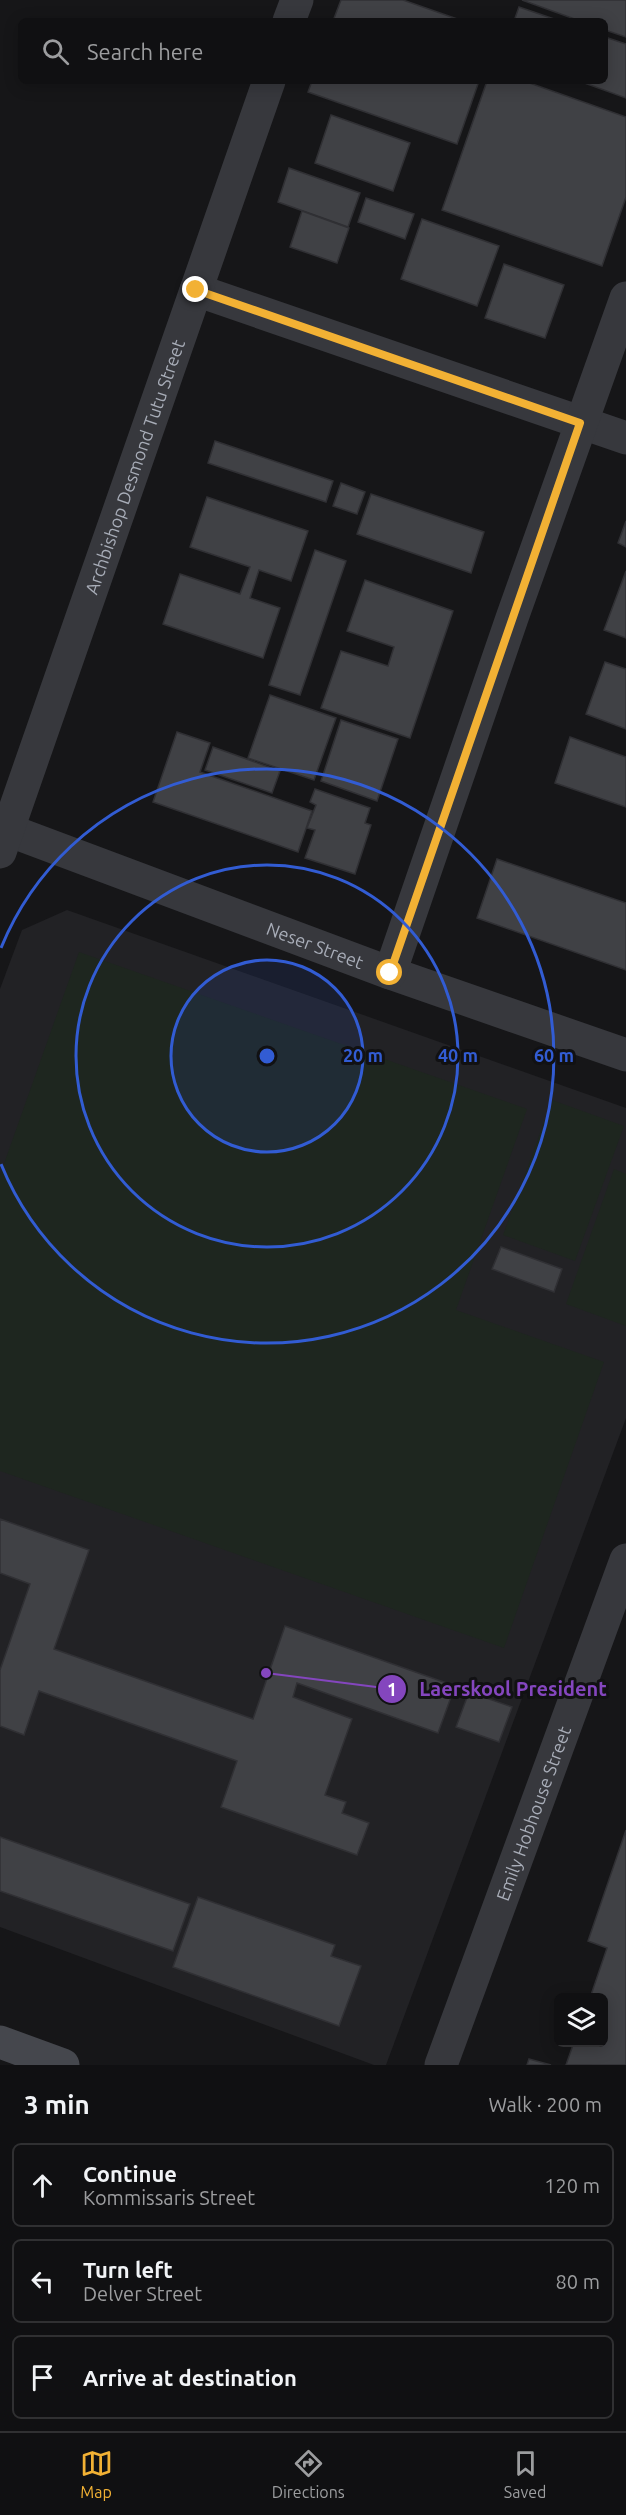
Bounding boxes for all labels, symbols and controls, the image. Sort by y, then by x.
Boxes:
search box [18,18,608,84]
icon: search [39,35,72,68]
text: Search here [87,39,203,64]
route end [182,276,208,302]
street label: Archbishop Desmond Tutu Street [81,337,188,597]
street label: Neser Street [264,918,366,972]
route start [376,959,402,985]
text: 20 m [343,1045,383,1065]
text: 40 m [438,1045,478,1065]
text: 60 m [534,1045,574,1065]
centre of rings [257,1046,277,1066]
callout: Laerskool President [377,1670,619,1708]
text: Laerskool President [419,1677,607,1700]
text: 1 [387,1679,397,1699]
street label: Emily Hobhouse Street [492,1723,574,1903]
map controls [554,1993,608,2047]
button: layers [554,1993,608,2047]
text: 3 min [24,2090,90,2119]
text: Walk · 200 m [489,2093,602,2116]
text: Continue [83,2161,177,2186]
icon: ahead [26,2169,59,2202]
text: 120 m [544,2174,600,2197]
text: Kommissaris Street [83,2186,255,2209]
text: Turn left [83,2257,173,2282]
icon: left [26,2265,59,2298]
text: 80 m [556,2270,600,2293]
text: Delver Street [83,2282,202,2305]
icon: arrive [26,2361,59,2394]
text: Arrive at destination [83,2365,297,2390]
tab: Map [80,2447,113,2501]
tab: Directions [272,2447,345,2501]
tab: Saved [504,2447,546,2501]

